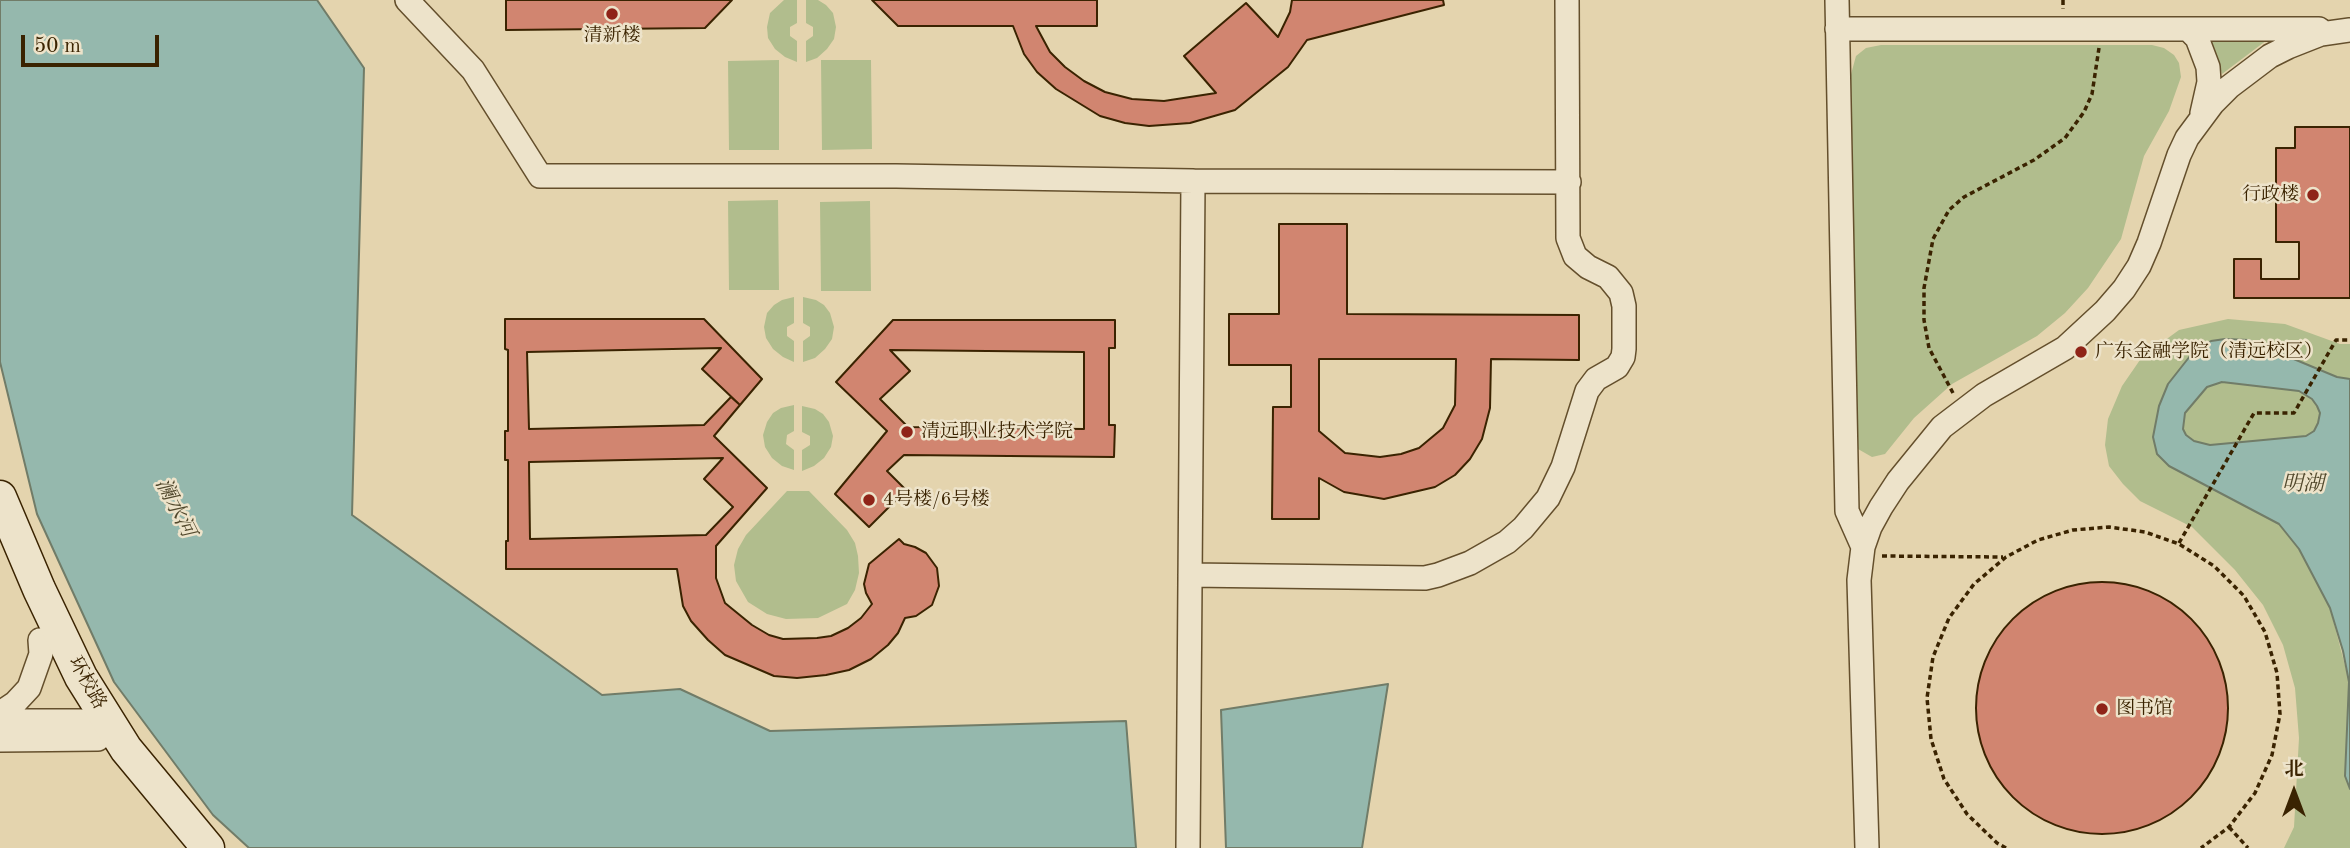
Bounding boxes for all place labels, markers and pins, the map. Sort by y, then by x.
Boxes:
marker: 清新楼 [604,6,620,22]
place label: 清新楼 [584,25,640,47]
place label: 行政楼 [2242,184,2299,206]
marker: 行政楼 [2305,187,2321,203]
place label: 广东金融学院（清远校区） [2095,341,2323,363]
marker: 广东金融学院（清远校区） [2073,344,2089,360]
place label: 清远职业技术学院 [921,421,1073,443]
marker: 清远职业技术学院 [899,424,915,440]
place label: 4号楼/6号楼 [883,489,990,511]
marker: 4号楼/6号楼 [861,492,877,508]
place label: 图书馆 [2116,698,2173,720]
marker: 图书馆 [2094,701,2110,717]

